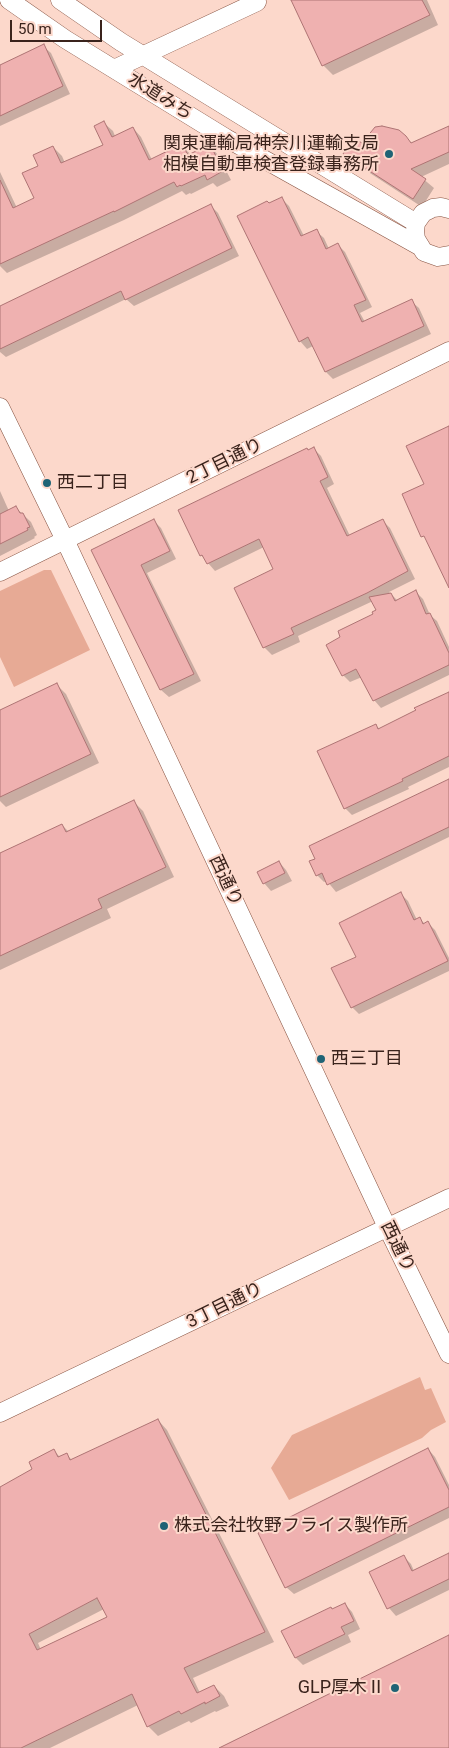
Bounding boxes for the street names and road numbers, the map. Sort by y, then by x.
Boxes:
street label: 水道みち [124,69,196,125]
street label: 2丁目通り [183,434,267,490]
street label: 西通り [204,852,246,910]
street label: 西通り [375,1218,419,1276]
street label: 3丁目通り [183,1278,267,1334]

